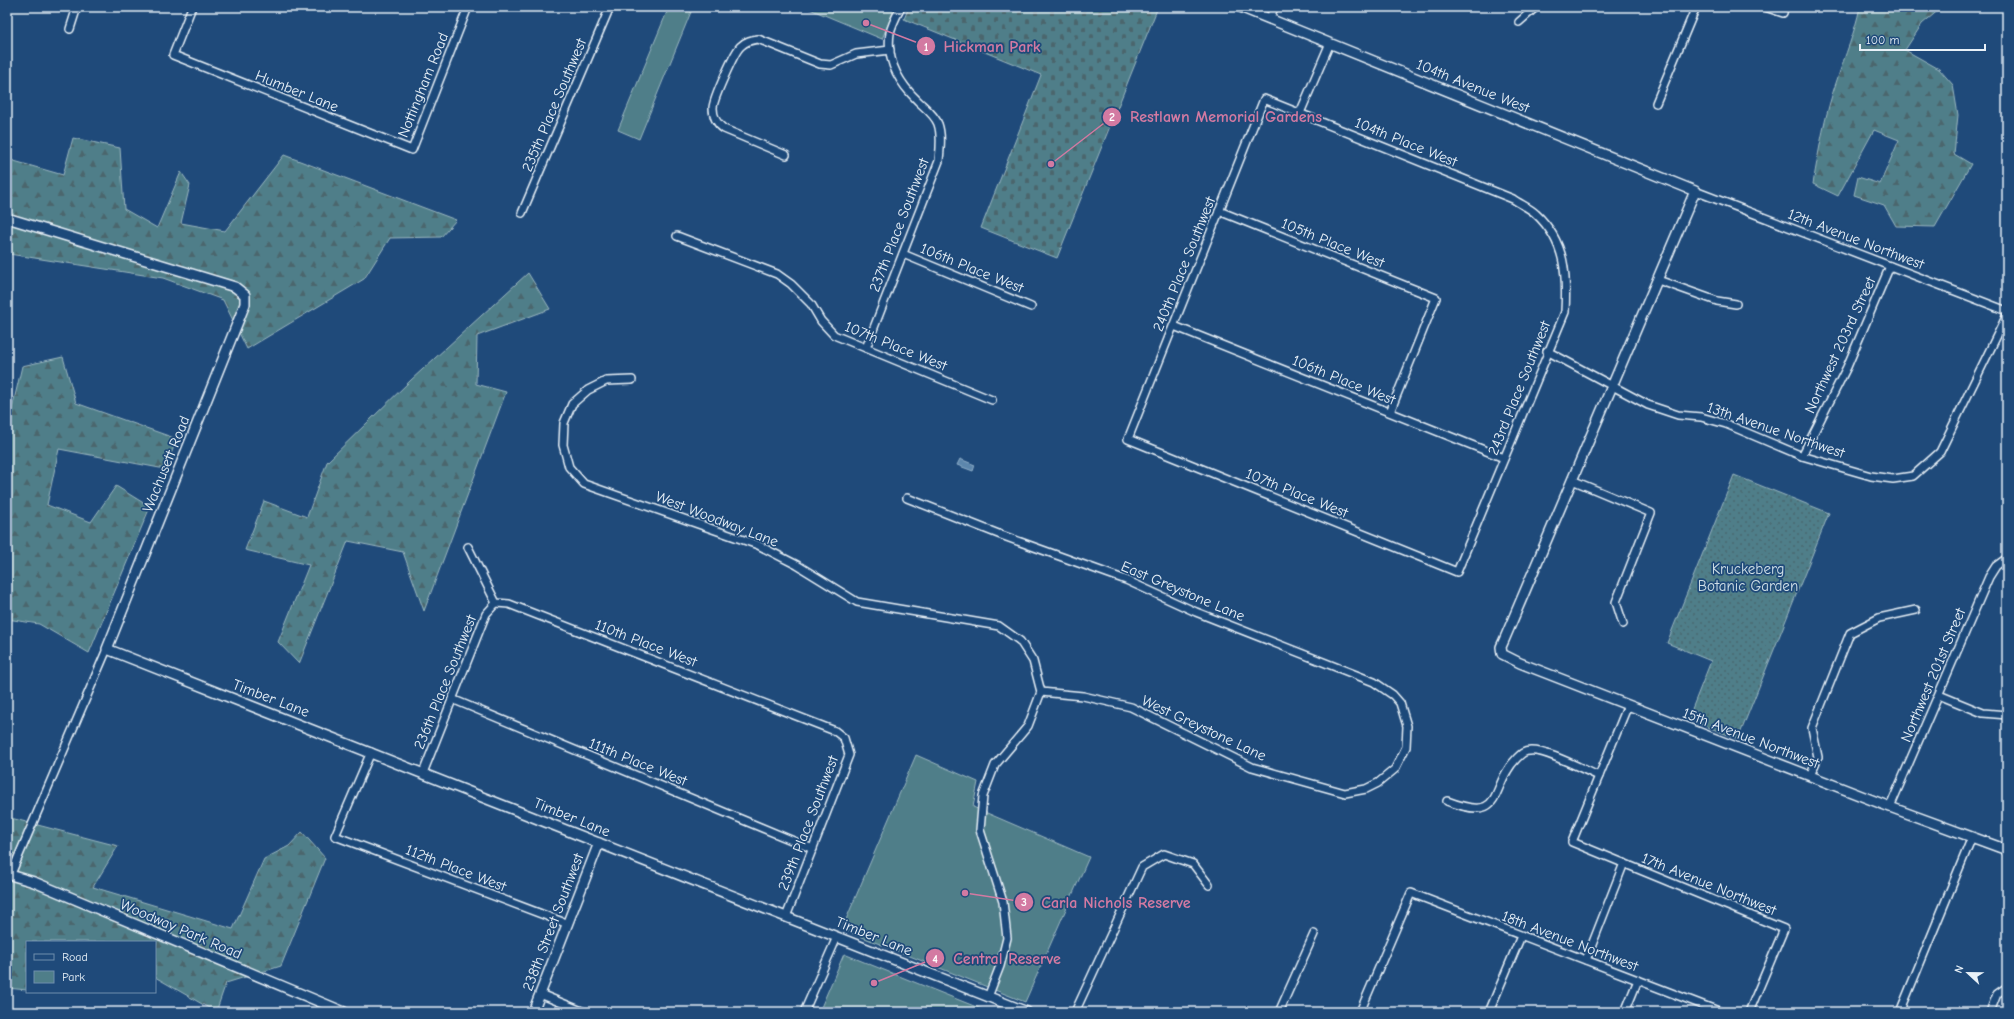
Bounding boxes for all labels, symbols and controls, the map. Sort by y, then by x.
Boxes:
scale bar [1860,26,1985,52]
street label: Nottingham Road [394,30,452,140]
callout: Hickman Park [916,32,1049,60]
text: 100 m [1866,33,1899,47]
street label: 235th Place Southwest [518,35,591,174]
text: Hickman Park [943,38,1041,56]
text: 1 [924,40,929,54]
street label: 104th Avenue West [1414,55,1533,117]
street label: Humber Lane [253,66,342,116]
callout: Restlawn Memorial Gardens [1102,103,1330,131]
text: Restlawn Memorial Gardens [1130,108,1322,126]
text: 2 [1109,110,1115,124]
street label: 104th Place West [1352,113,1461,171]
street label: 237th Place Southwest [865,155,933,295]
street label: 240th Place Southwest [1149,193,1220,334]
street label: 12th Avenue Northwest [1785,205,1927,274]
street label: 105th Place West [1279,214,1388,272]
street label: 106th Place West [918,239,1027,297]
street label: Northwest 203rd Street [1800,273,1880,416]
street label: 107th Place West [842,317,950,375]
street label: 243rd Place Southwest [1484,318,1554,458]
street label: 106th Place West [1290,351,1399,409]
street label: 13th Avenue Northwest [1705,398,1848,462]
street label: Wachusett Road [138,413,194,515]
street label: 107th Place West [1243,464,1351,522]
street label: West Woodway Lane [653,487,781,551]
street label: East Greystone Lane [1118,557,1248,625]
park label: Kruckeberg Botanic Garden [1698,560,1798,595]
street label: Northwest 201st Street [1897,605,1970,745]
street label: 236th Place Southwest [410,612,480,752]
street label: 110th Place West [593,615,700,671]
street label: Timber Lane [230,675,312,721]
street label: West Greystone Lane [1139,691,1270,765]
street label: 15th Avenue Northwest [1680,704,1823,773]
street label: 111th Place West [586,734,690,790]
street label: 239th Place Southwest [774,752,842,893]
street label: Timber Lane [531,793,613,841]
street label: 112th Place West [403,841,509,896]
street label: 17th Avenue Northwest [1639,849,1780,920]
street label: 238th Street Southwest [518,850,588,993]
callout: Carla Nichols Reserve [1014,888,1199,916]
text: Carla Nichols Reserve [1041,894,1191,912]
street label: Woodway Park Road [117,895,245,963]
text: 3 [1021,895,1027,909]
street label: 18th Avenue Northwest [1499,907,1641,976]
street label: Timber Lane [833,912,915,960]
legend [26,941,156,993]
callout: Central Reserve [925,944,1069,972]
text: Road [62,950,88,964]
text: Central Reserve [953,950,1061,968]
text: 4 [932,952,938,966]
north arrow [1948,953,1988,993]
text: N [1952,964,1967,975]
text: Park [62,970,85,984]

